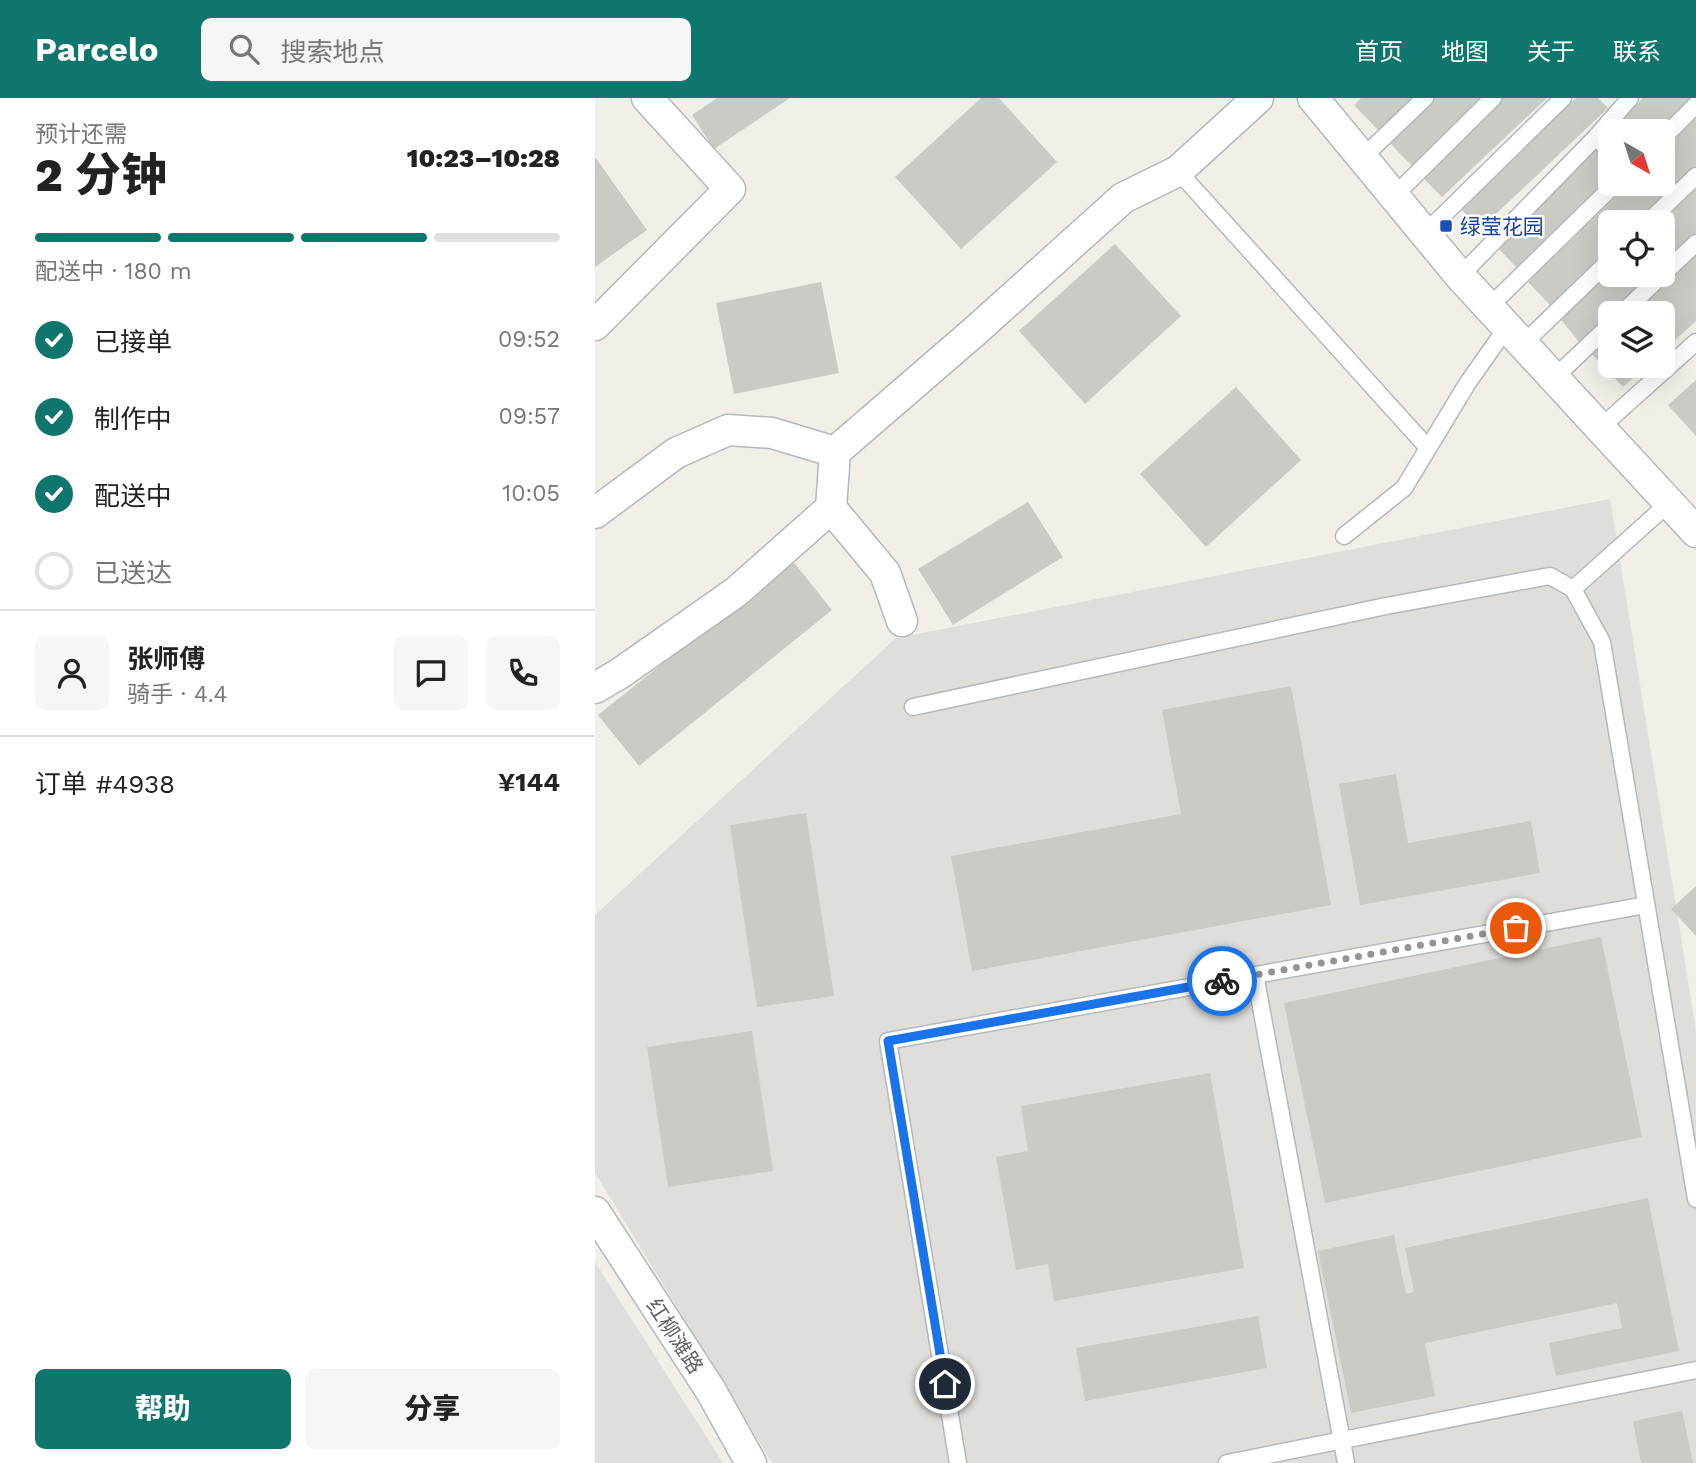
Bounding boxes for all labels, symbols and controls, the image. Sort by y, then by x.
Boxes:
search box [201,18,691,81]
text: Parcelo [35,30,159,69]
icon: search [225,30,263,68]
text: 搜索地点 [281,37,385,67]
text: 首页 [1355,38,1403,66]
text: 地图 [1441,38,1489,66]
text: 关于 [1527,38,1575,66]
text: 联系 [1613,38,1661,66]
north arrow [1598,119,1675,196]
map controls [1598,119,1675,378]
text: 预计还需 [35,121,127,148]
text: 10:23–10:28 [407,143,560,173]
text: 2 分钟 [35,148,167,202]
button: locate [1598,210,1675,287]
place label: 绿莹花园 [1460,214,1544,239]
marker: 绿莹花园 [1438,218,1454,234]
text: 配送中 · 180 m [35,258,192,285]
button: layers [1598,301,1675,378]
icon: check [35,321,73,359]
text: 09:52 [498,326,560,353]
text: 已接单 [94,327,172,357]
icon: check [35,398,73,436]
text: 09:57 [498,403,560,430]
text: 制作中 [94,404,172,434]
icon: check [35,475,73,513]
text: 10:05 [502,480,560,507]
text: 配送中 [94,481,172,511]
text: 已送达 [94,558,172,588]
button: person [35,636,109,710]
button: chat [394,636,468,710]
button: phone [486,636,560,710]
text: 张师傅 [127,644,205,674]
text: 骑手 · 4.4 [127,681,228,708]
text: ¥144 [498,767,560,797]
text: 订单 #4938 [35,769,175,799]
pin [1486,898,1546,958]
icon: bag [1497,909,1535,947]
courier [1187,946,1257,1016]
icon: bike [1203,962,1241,1000]
street label: 红柳滩路 [642,1294,708,1378]
pin [915,1354,975,1414]
icon: home [926,1365,964,1403]
button: 帮助 [35,1369,291,1449]
button: 分享 [305,1369,560,1449]

